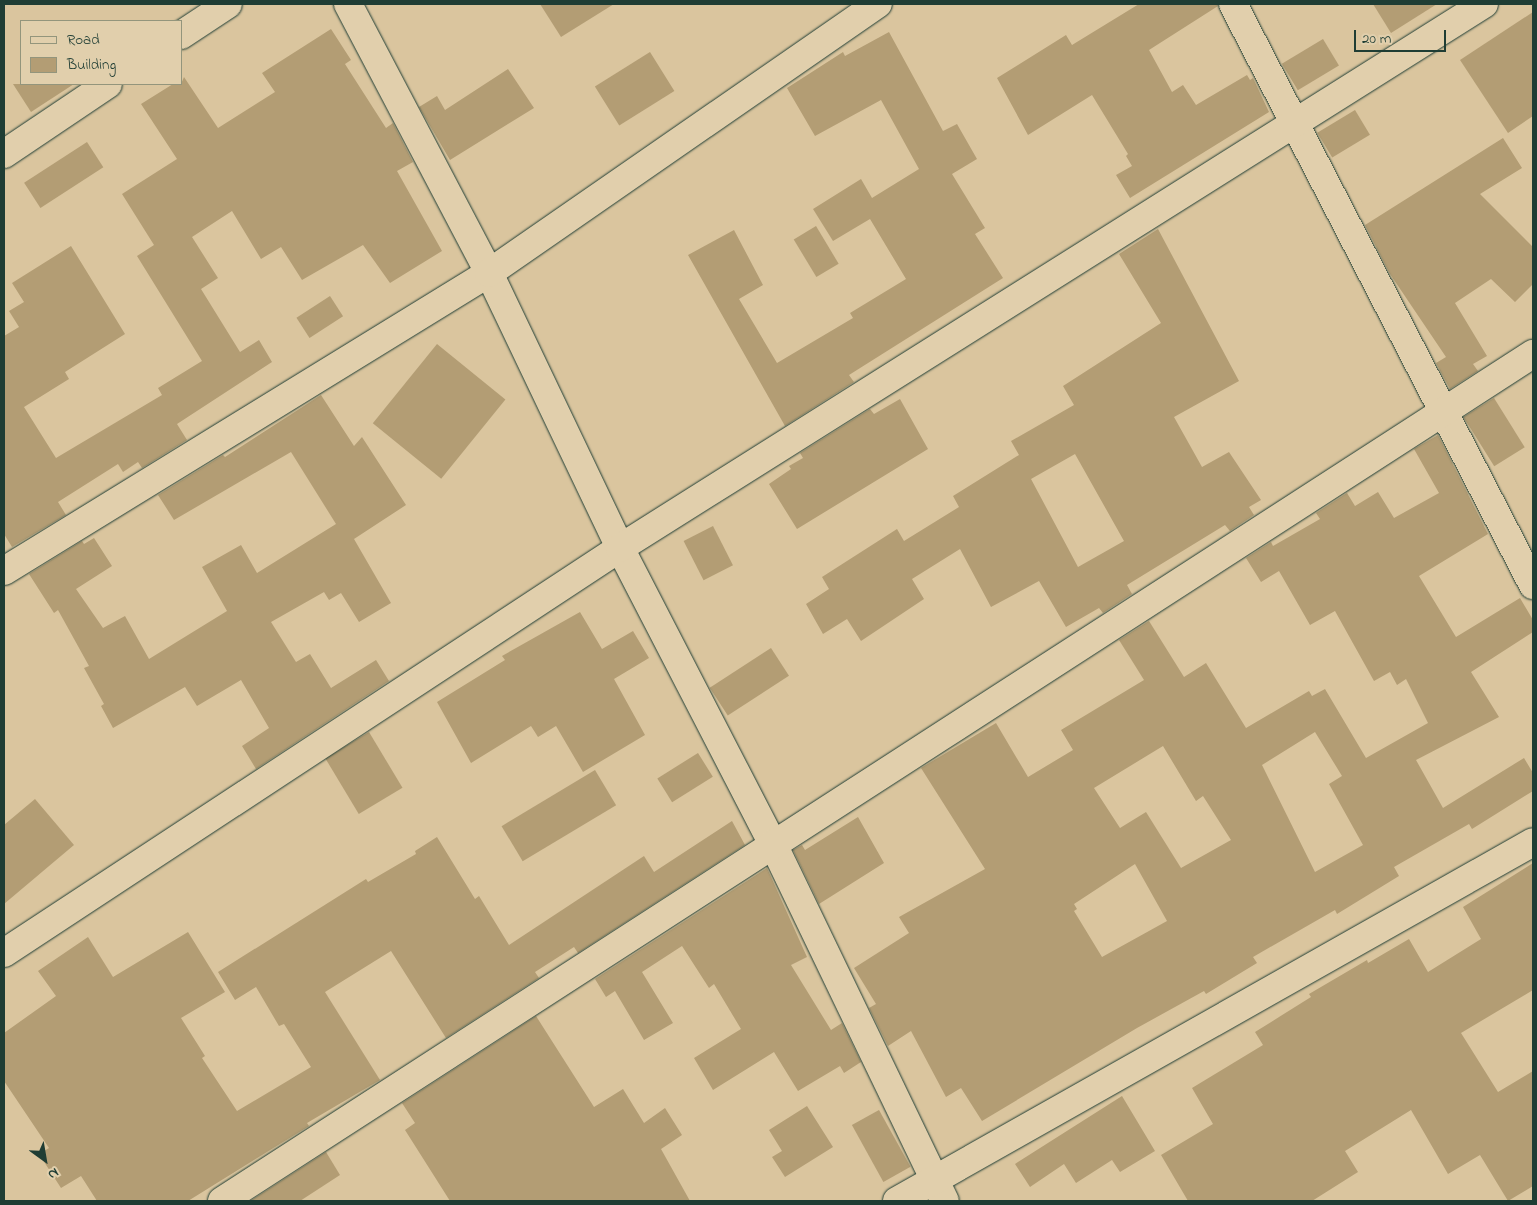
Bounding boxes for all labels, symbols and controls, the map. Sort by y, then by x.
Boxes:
legend [20,20,182,85]
scale bar [1357,20,1450,52]
text: 20 m [1362,28,1391,50]
text: Road [67,29,100,51]
text: Building [67,54,116,76]
north arrow [20,1135,70,1185]
text: N [44,1162,63,1185]

